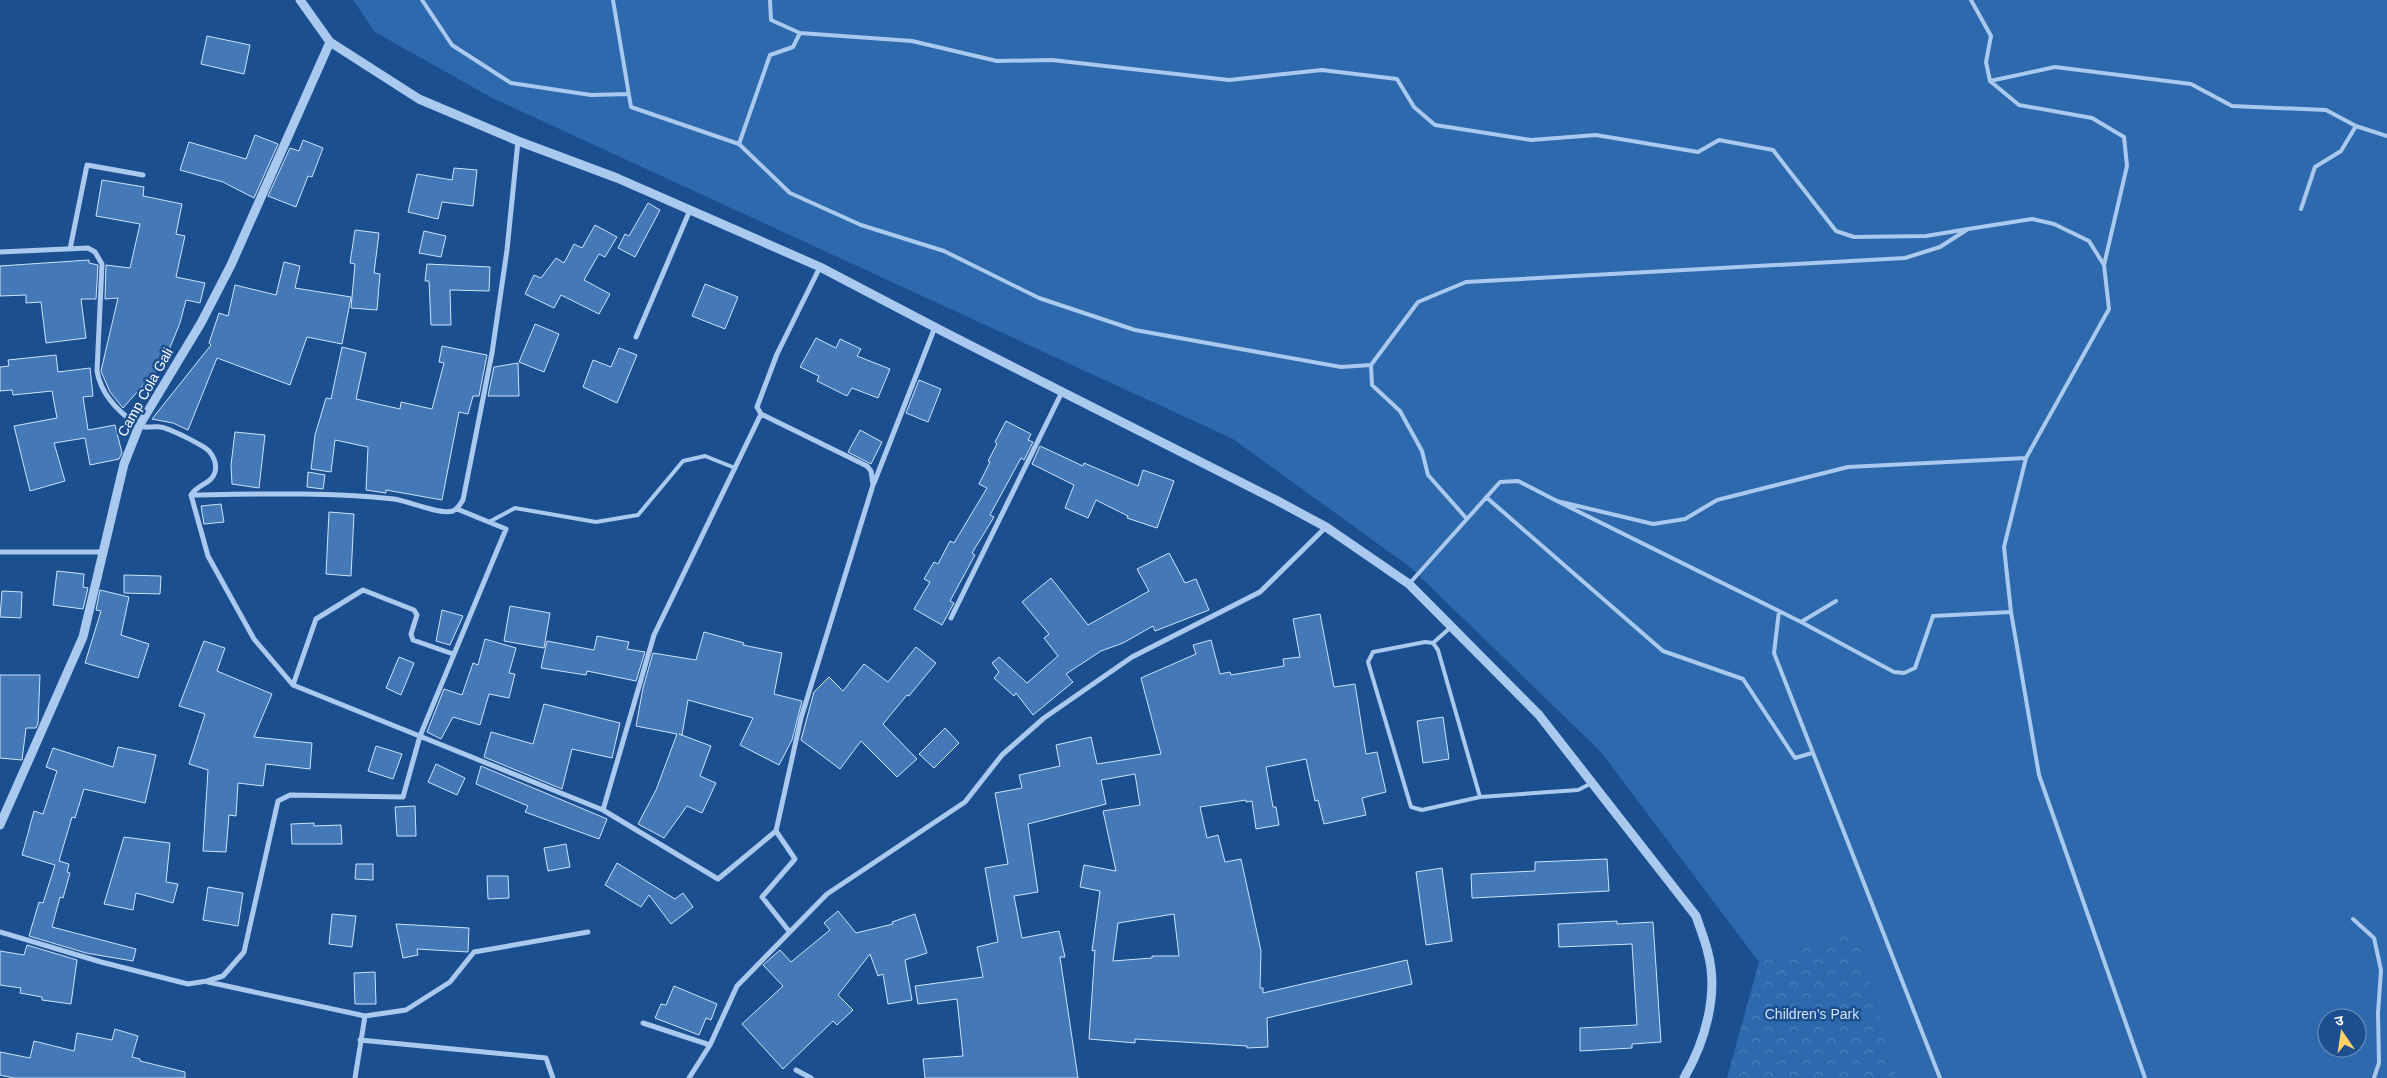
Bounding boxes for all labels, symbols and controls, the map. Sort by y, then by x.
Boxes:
street label: Camp Cola Gali [114,345,176,439]
park label: Children's Park [1765,1006,1860,1022]
north arrow [2317,1008,2367,1058]
text: उ [2333,1011,2346,1029]

